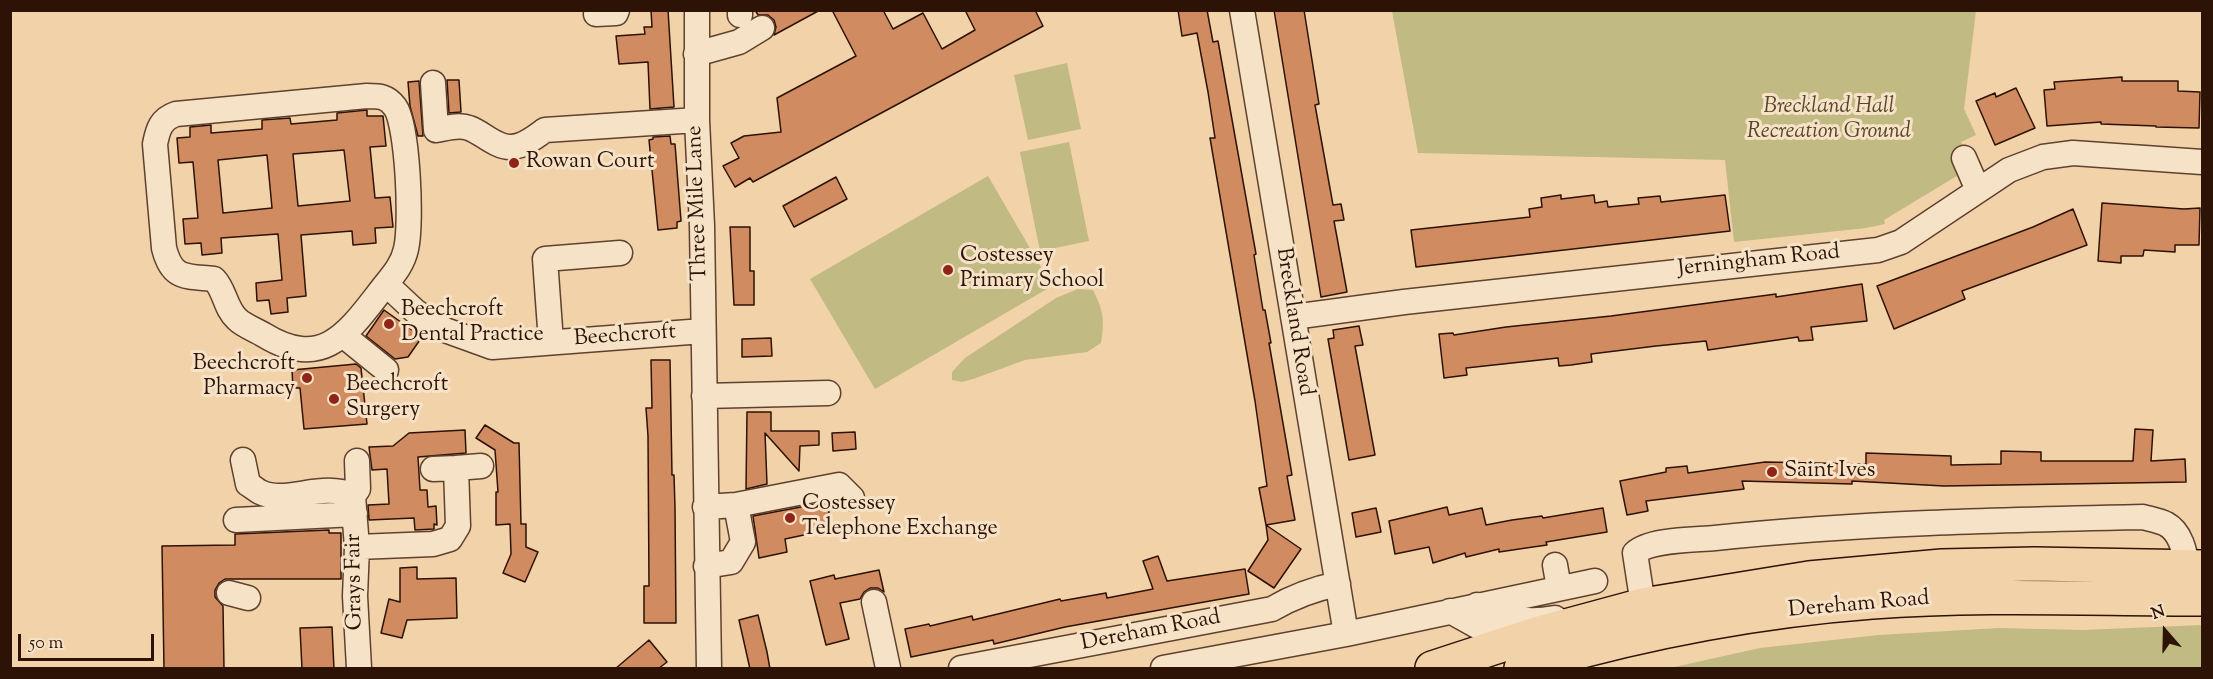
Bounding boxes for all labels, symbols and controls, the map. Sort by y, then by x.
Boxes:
park label: Breckland Hall Recreation Ground [1747,95,1911,146]
street label: Three Mile Lane [683,125,715,281]
place label: Rowan Court [526,150,654,176]
marker: Rowan Court [507,156,521,170]
street label: Jerningham Road [1677,240,1841,284]
place label: Costessey Primary School [960,244,1104,296]
street label: Breckland Road [1268,246,1318,398]
marker: Costessey Primary School [941,263,955,277]
place label: Beechcroft Dental Practice [401,298,544,350]
marker: Beechcroft Dental Practice [382,317,396,331]
street label: Beechcroft [573,320,677,354]
place label: Beechcroft Pharmacy [193,352,295,404]
marker: Beechcroft Pharmacy [300,371,314,385]
place label: Beechcroft Surgery [346,373,448,424]
marker: Beechcroft Surgery [327,392,341,406]
place label: Saint Ives [1784,459,1875,485]
marker: Saint Ives [1765,465,1779,479]
place label: Costessey Telephone Exchange [802,492,998,544]
marker: Costessey Telephone Exchange [783,511,797,525]
street label: Grays Fair [342,533,370,631]
street label: Dereham Road [1787,587,1931,625]
north arrow [2135,601,2195,661]
text: N [2149,601,2169,627]
street label: Dereham Road [1079,606,1223,658]
scale bar [21,622,158,660]
text: 50 m [29,631,63,657]

